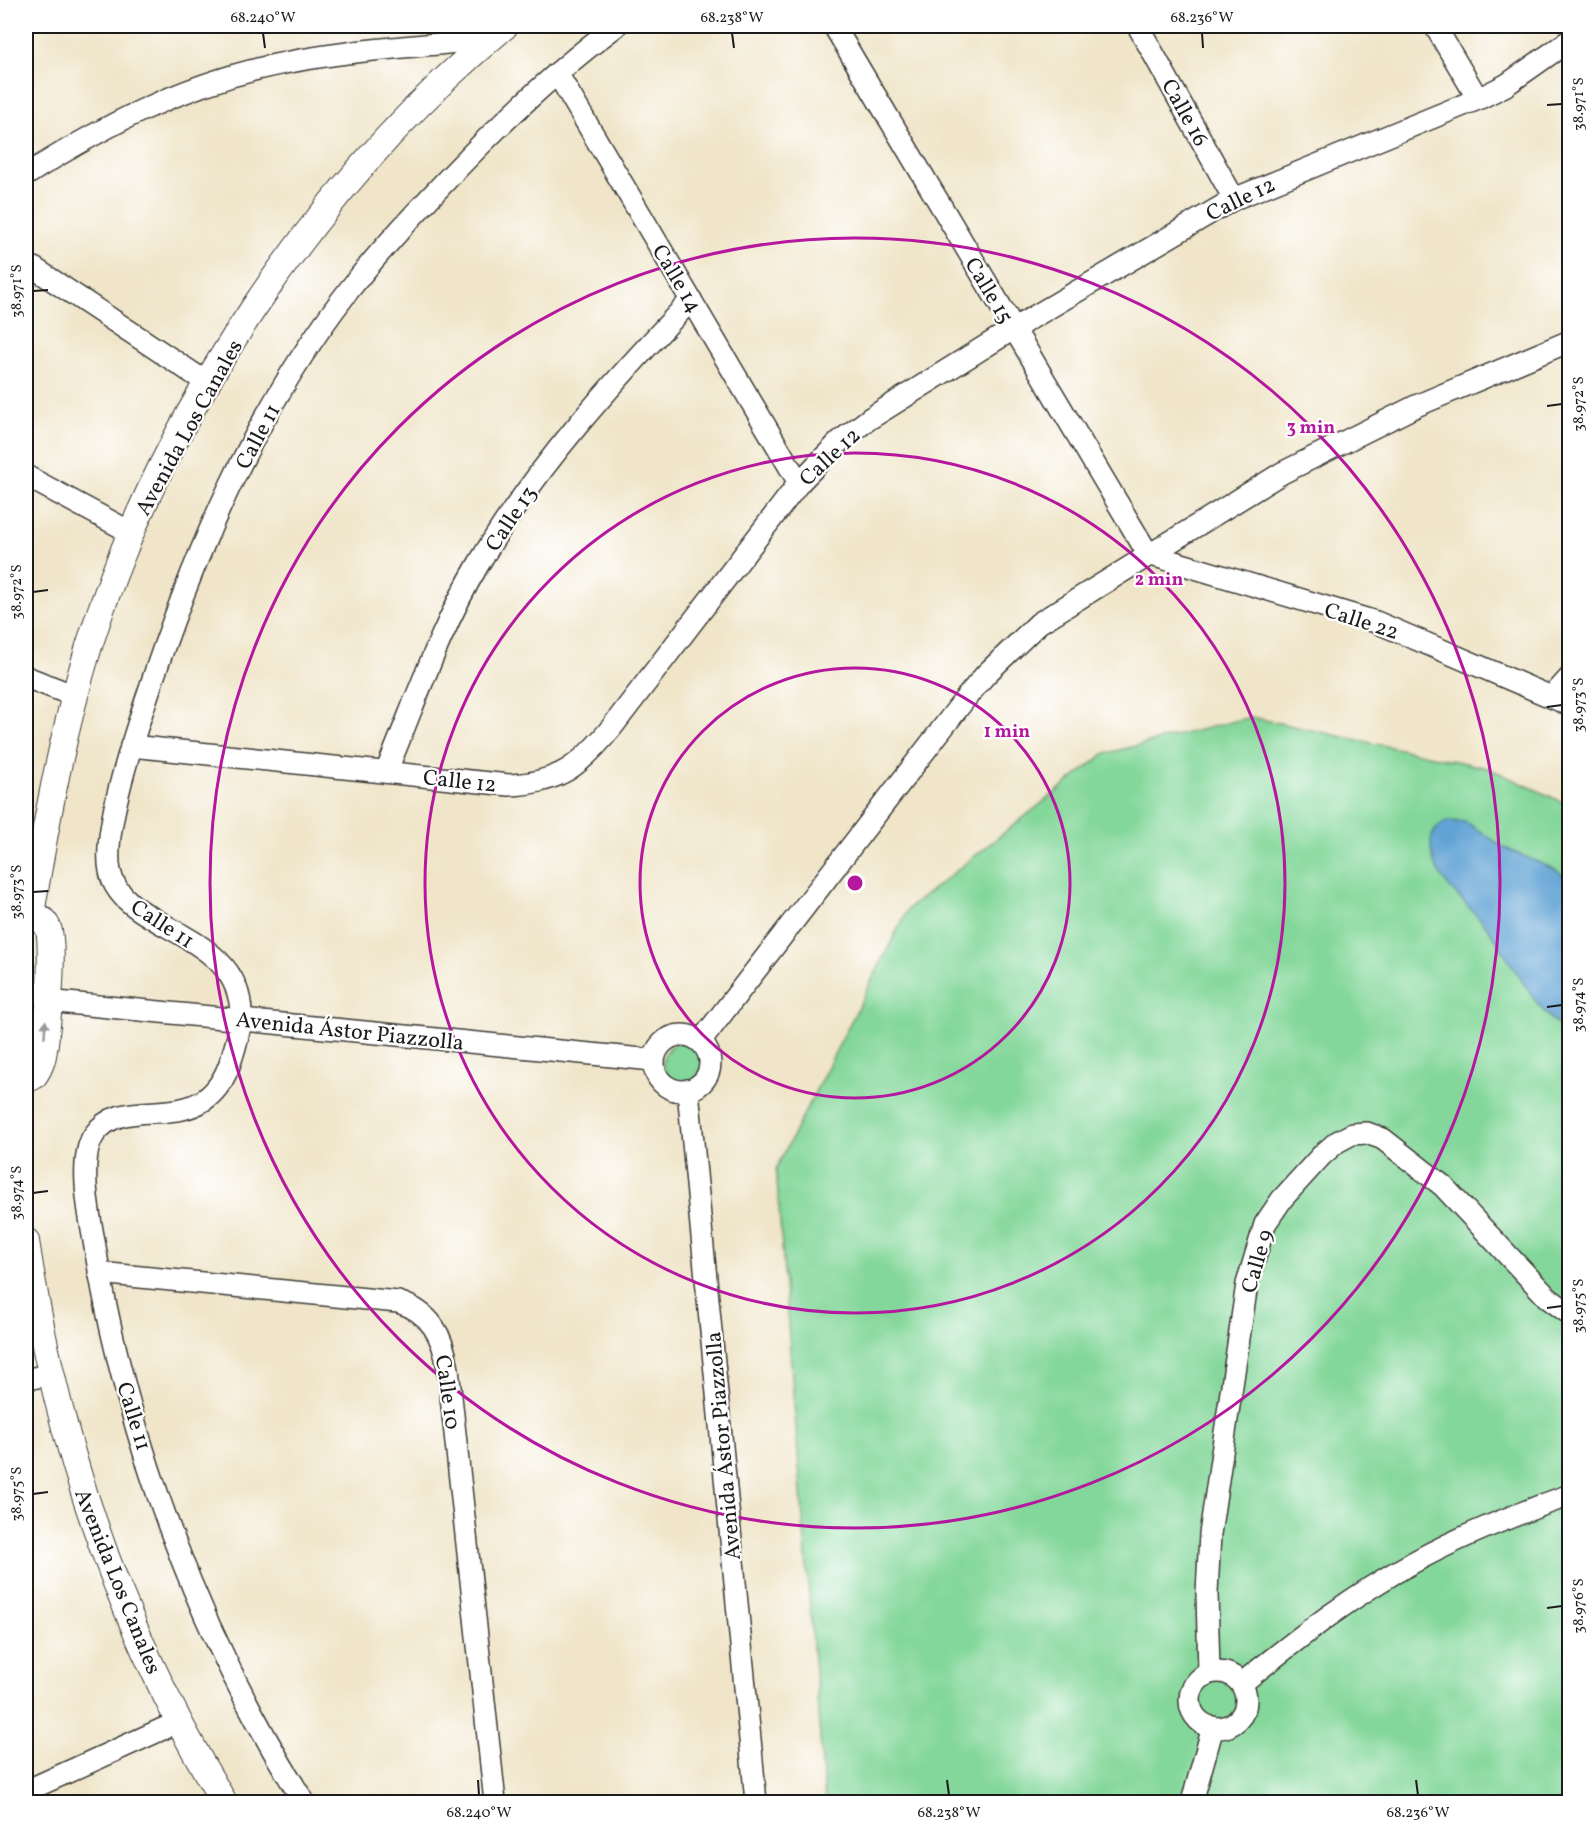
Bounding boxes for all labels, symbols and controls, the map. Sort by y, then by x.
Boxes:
text: 68.240°W [230,8,296,29]
text: 68.238°W [700,8,764,29]
text: 68.236°W [1170,8,1234,29]
street label: Calle 16 [1153,74,1215,153]
text: 38.971°S [1569,77,1590,131]
street label: Calle 12 [1201,170,1281,230]
street label: Calle 14 [643,239,708,319]
street label: Calle 15 [956,252,1020,330]
text: 38.971°S [7,264,28,318]
street label: Avenida Los Canales [129,334,252,522]
text: 38.972°S [1569,376,1590,432]
street label: Calle 11 [229,399,289,476]
text: 3 min [1287,416,1335,441]
street label: Calle 12 [793,421,868,494]
street label: Calle 13 [479,480,545,558]
text: 38.972°S [7,564,28,620]
text: 2 min [1135,568,1183,593]
street label: Calle 22 [1320,596,1403,649]
text: 38.973°S [1569,677,1590,733]
text: 1 min [984,720,1030,745]
street label: Calle 12 [421,763,498,802]
text: 38.973°S [7,864,28,920]
centre of rings [845,873,865,893]
street label: Calle 11 [124,893,200,957]
text: 38.974°S [1569,978,1590,1032]
street label: Avenida Ástor Piazzolla [234,1005,465,1060]
one-way arrow [40,1020,50,1039]
text: 38.974°S [7,1166,28,1220]
street label: Calle 9 [1235,1226,1282,1297]
text: 38.975°S [1569,1278,1590,1334]
street label: Avenida Ástor Piazzolla [699,1330,750,1561]
street label: Calle 10 [426,1353,467,1432]
street label: Calle 11 [107,1379,158,1455]
text: 38.975°S [7,1466,28,1522]
street label: Avenida Los Canales [65,1485,168,1679]
text: 38.976°S [1569,1578,1590,1634]
text: 68.240°W [446,1803,512,1824]
text: 68.238°W [917,1803,981,1824]
text: 68.236°W [1386,1803,1450,1824]

